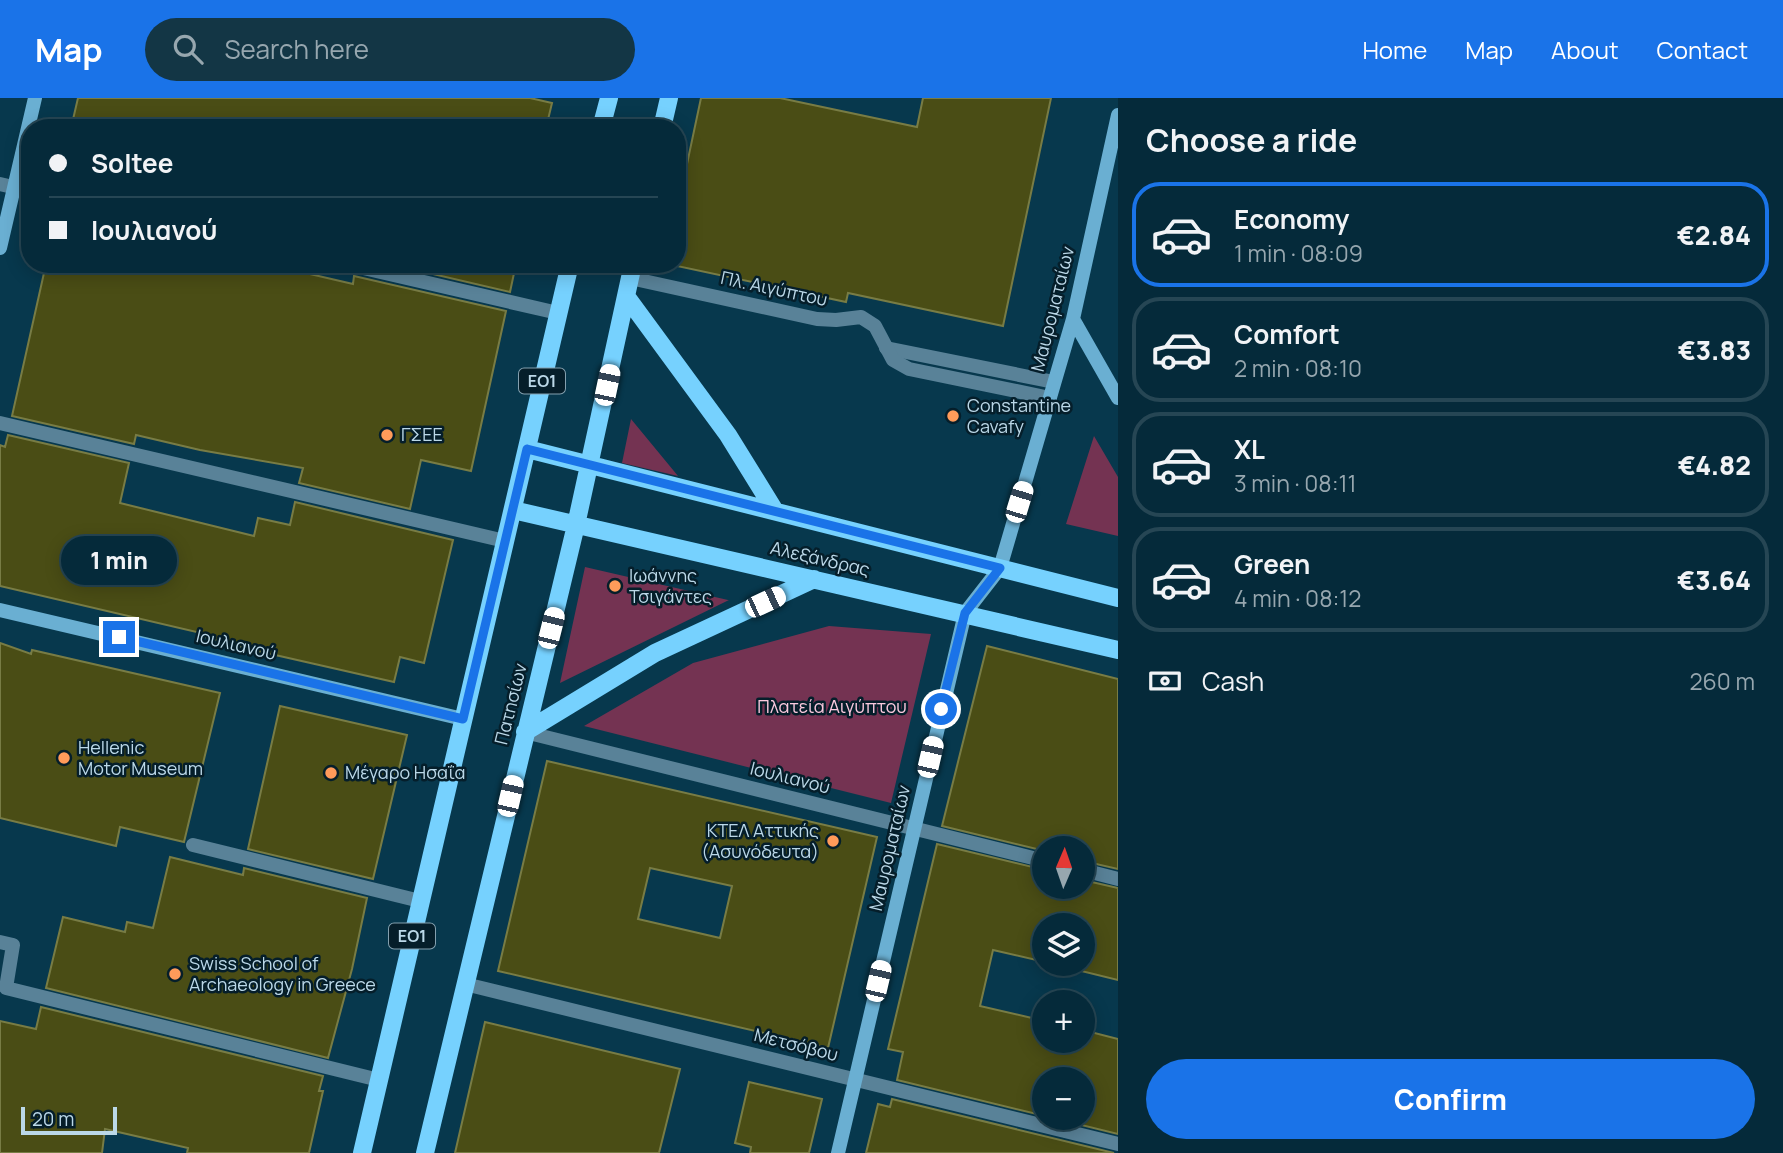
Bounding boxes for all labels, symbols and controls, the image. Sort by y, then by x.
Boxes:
search box [145,18,635,81]
text: Map [35,27,103,72]
icon: search [169,30,207,68]
text: Search here [225,31,369,67]
text: Home [1362,33,1427,66]
text: Map [1465,33,1513,66]
text: About [1551,33,1619,66]
text: Contact [1657,33,1748,66]
text: Choose a ride [1146,118,1357,162]
text: Soltee [91,145,173,181]
text: Economy [1234,201,1349,237]
icon: car [1150,203,1213,266]
text: Ιουλιανού [91,212,217,248]
text: €2.84 [1677,217,1751,253]
text: 1 min · 08:09 [1234,237,1363,269]
street label: Μαυροματαίων [1025,244,1079,374]
street label: Πλ. Αιγύπτου [719,265,830,311]
text: Comfort [1234,316,1340,352]
icon: car [1150,318,1213,381]
text: €3.83 [1678,332,1751,368]
text: 2 min · 08:10 [1234,352,1362,384]
car [593,362,622,408]
road number: ΕΟ1 [519,368,565,394]
place label: Constantine Cavafy [967,393,1071,438]
marker: Constantine Cavafy [945,408,961,424]
place label: ΓΣΕΕ [401,422,443,446]
marker: ΓΣΕΕ [379,427,395,443]
text: XL [1234,431,1265,467]
icon: car [1150,433,1213,496]
text: €4.82 [1678,447,1751,483]
text: 3 min · 08:11 [1234,467,1356,499]
car [1003,479,1036,525]
street label: Αλεξάνδρας [768,535,872,581]
callout: 1 min [61,536,177,584]
text: 1 min [90,544,148,576]
text: Green [1234,546,1310,582]
icon: car [1150,548,1213,611]
text: €3.64 [1677,562,1751,598]
place label: Ιωάννης Τσιγάντες [629,563,712,608]
marker: Ιωάννης Τσιγάντες [607,578,623,594]
text: 4 min · 08:12 [1234,582,1361,614]
car [742,584,789,620]
car [536,605,567,651]
route end [103,621,135,653]
street label: Ιουλιανού [194,623,279,665]
street label: Πατησίων [488,661,532,747]
icon: cash [1146,662,1184,700]
text: Cash [1202,663,1264,699]
text: 260 m [1689,665,1755,697]
route start [925,693,957,725]
park label: Πλατεία Αιγύπτου [757,694,907,718]
car [916,734,945,780]
place label: Hellenic Motor Museum [78,735,203,780]
marker: Hellenic Motor Museum [56,750,72,766]
street label: Ιουλιανού [748,756,833,799]
place label: Μέγαρο Ησαΐα [345,760,465,784]
marker: Μέγαρο Ησαΐα [323,765,339,781]
car [496,773,525,819]
street label: Μαυροματαίων [863,783,915,913]
place label: ΚΤΕΛ Αττικής (Ασυνόδευτα) [701,818,819,863]
marker: ΚΤΕΛ Αττικής (Ασυνόδευτα) [825,833,841,849]
north arrow [1032,836,1096,900]
map controls [1032,836,1095,1130]
button: layers [1032,913,1095,976]
road number: ΕΟ1 [389,923,435,948]
place label: Swiss School of Archaeology in Greece [189,951,376,996]
car [864,958,893,1004]
marker: Swiss School of Archaeology in Greece [167,966,183,982]
button: + [1032,990,1095,1053]
street label: Μετσόβου [752,1022,841,1066]
button: Confirm [1146,1059,1755,1139]
button: − [1032,1067,1095,1130]
scale bar [21,1104,117,1136]
text: 20 m [32,1106,74,1132]

